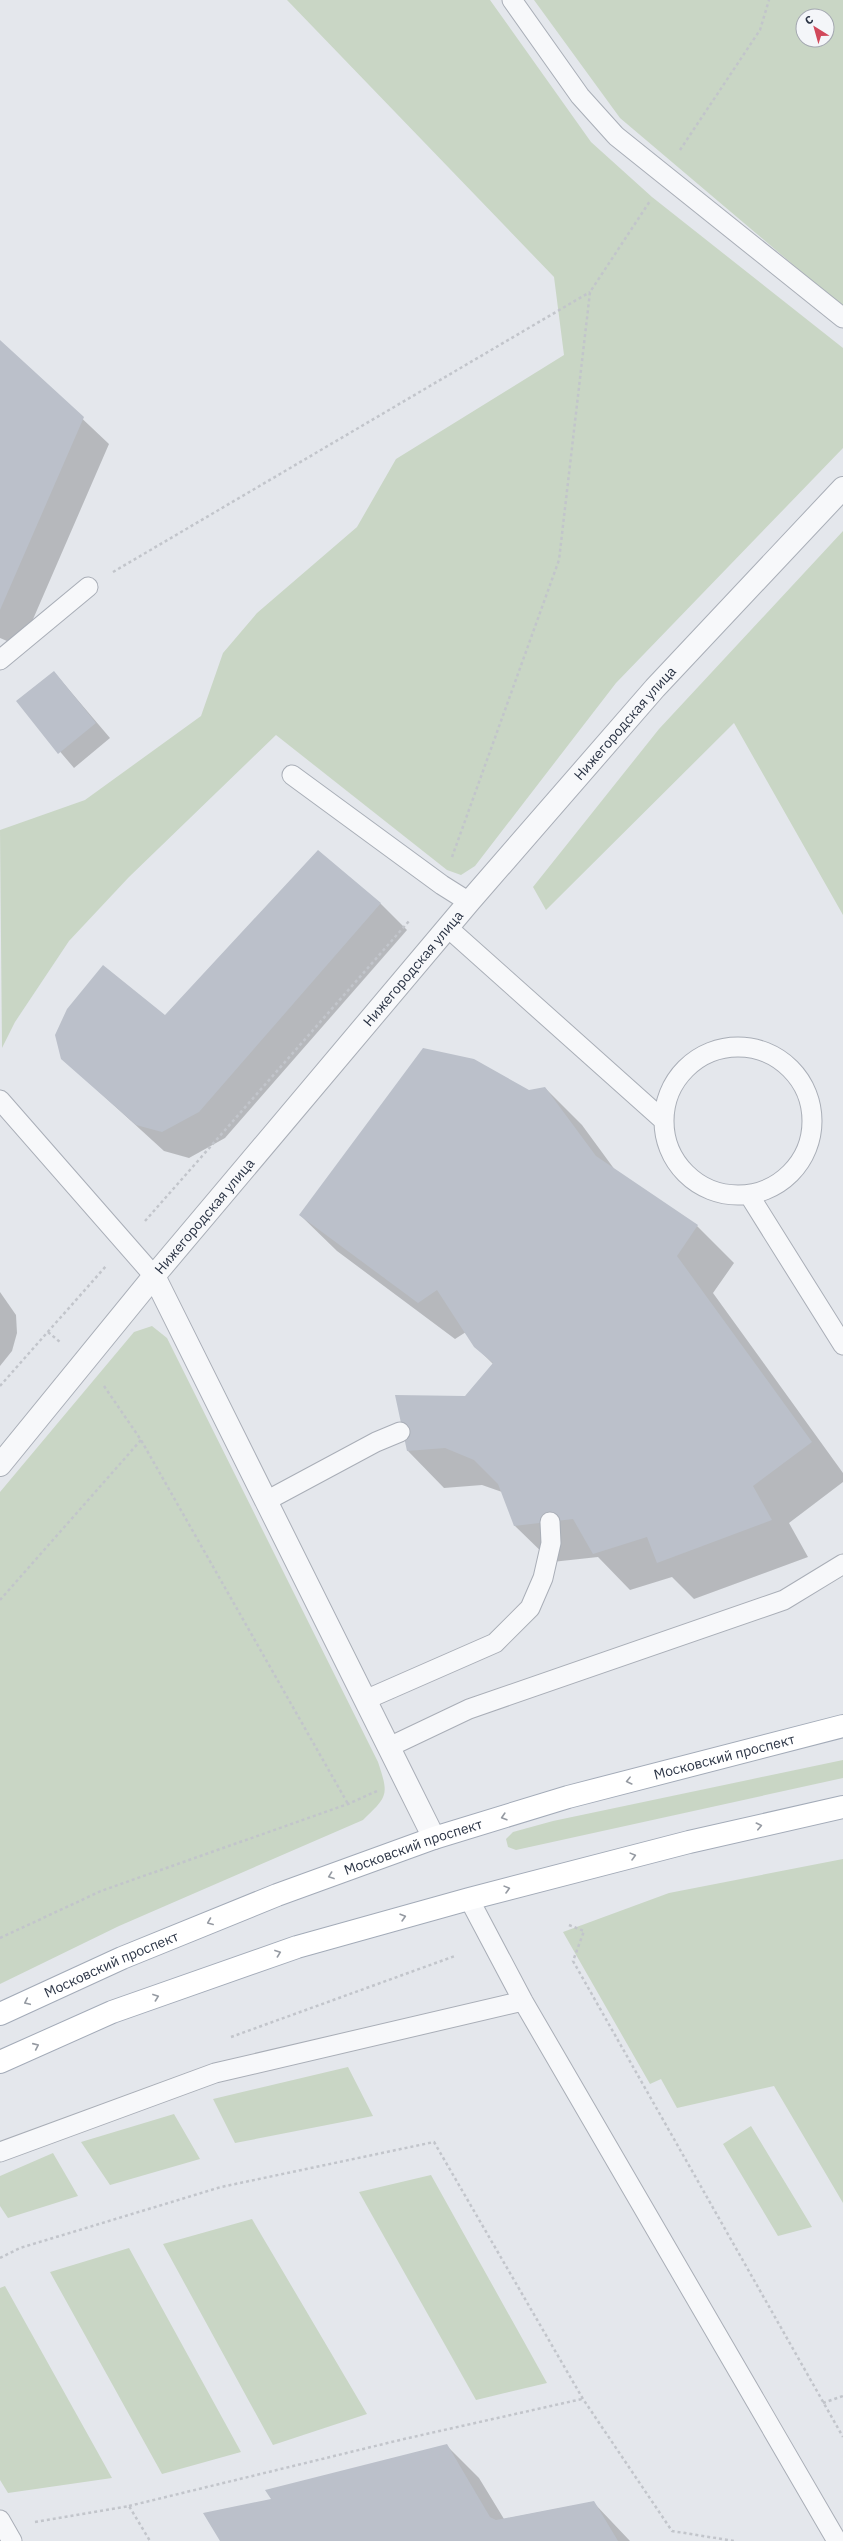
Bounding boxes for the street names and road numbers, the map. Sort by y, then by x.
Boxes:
street label: Нижегородская улица [570,662,680,784]
street label: Нижегородская улица [359,906,467,1030]
street label: Нижегородская улица [150,1154,259,1278]
street label: Московский проспект [652,1730,797,1784]
street label: Московский проспект [342,1815,485,1879]
street label: Московский проспект [41,1927,182,2002]

